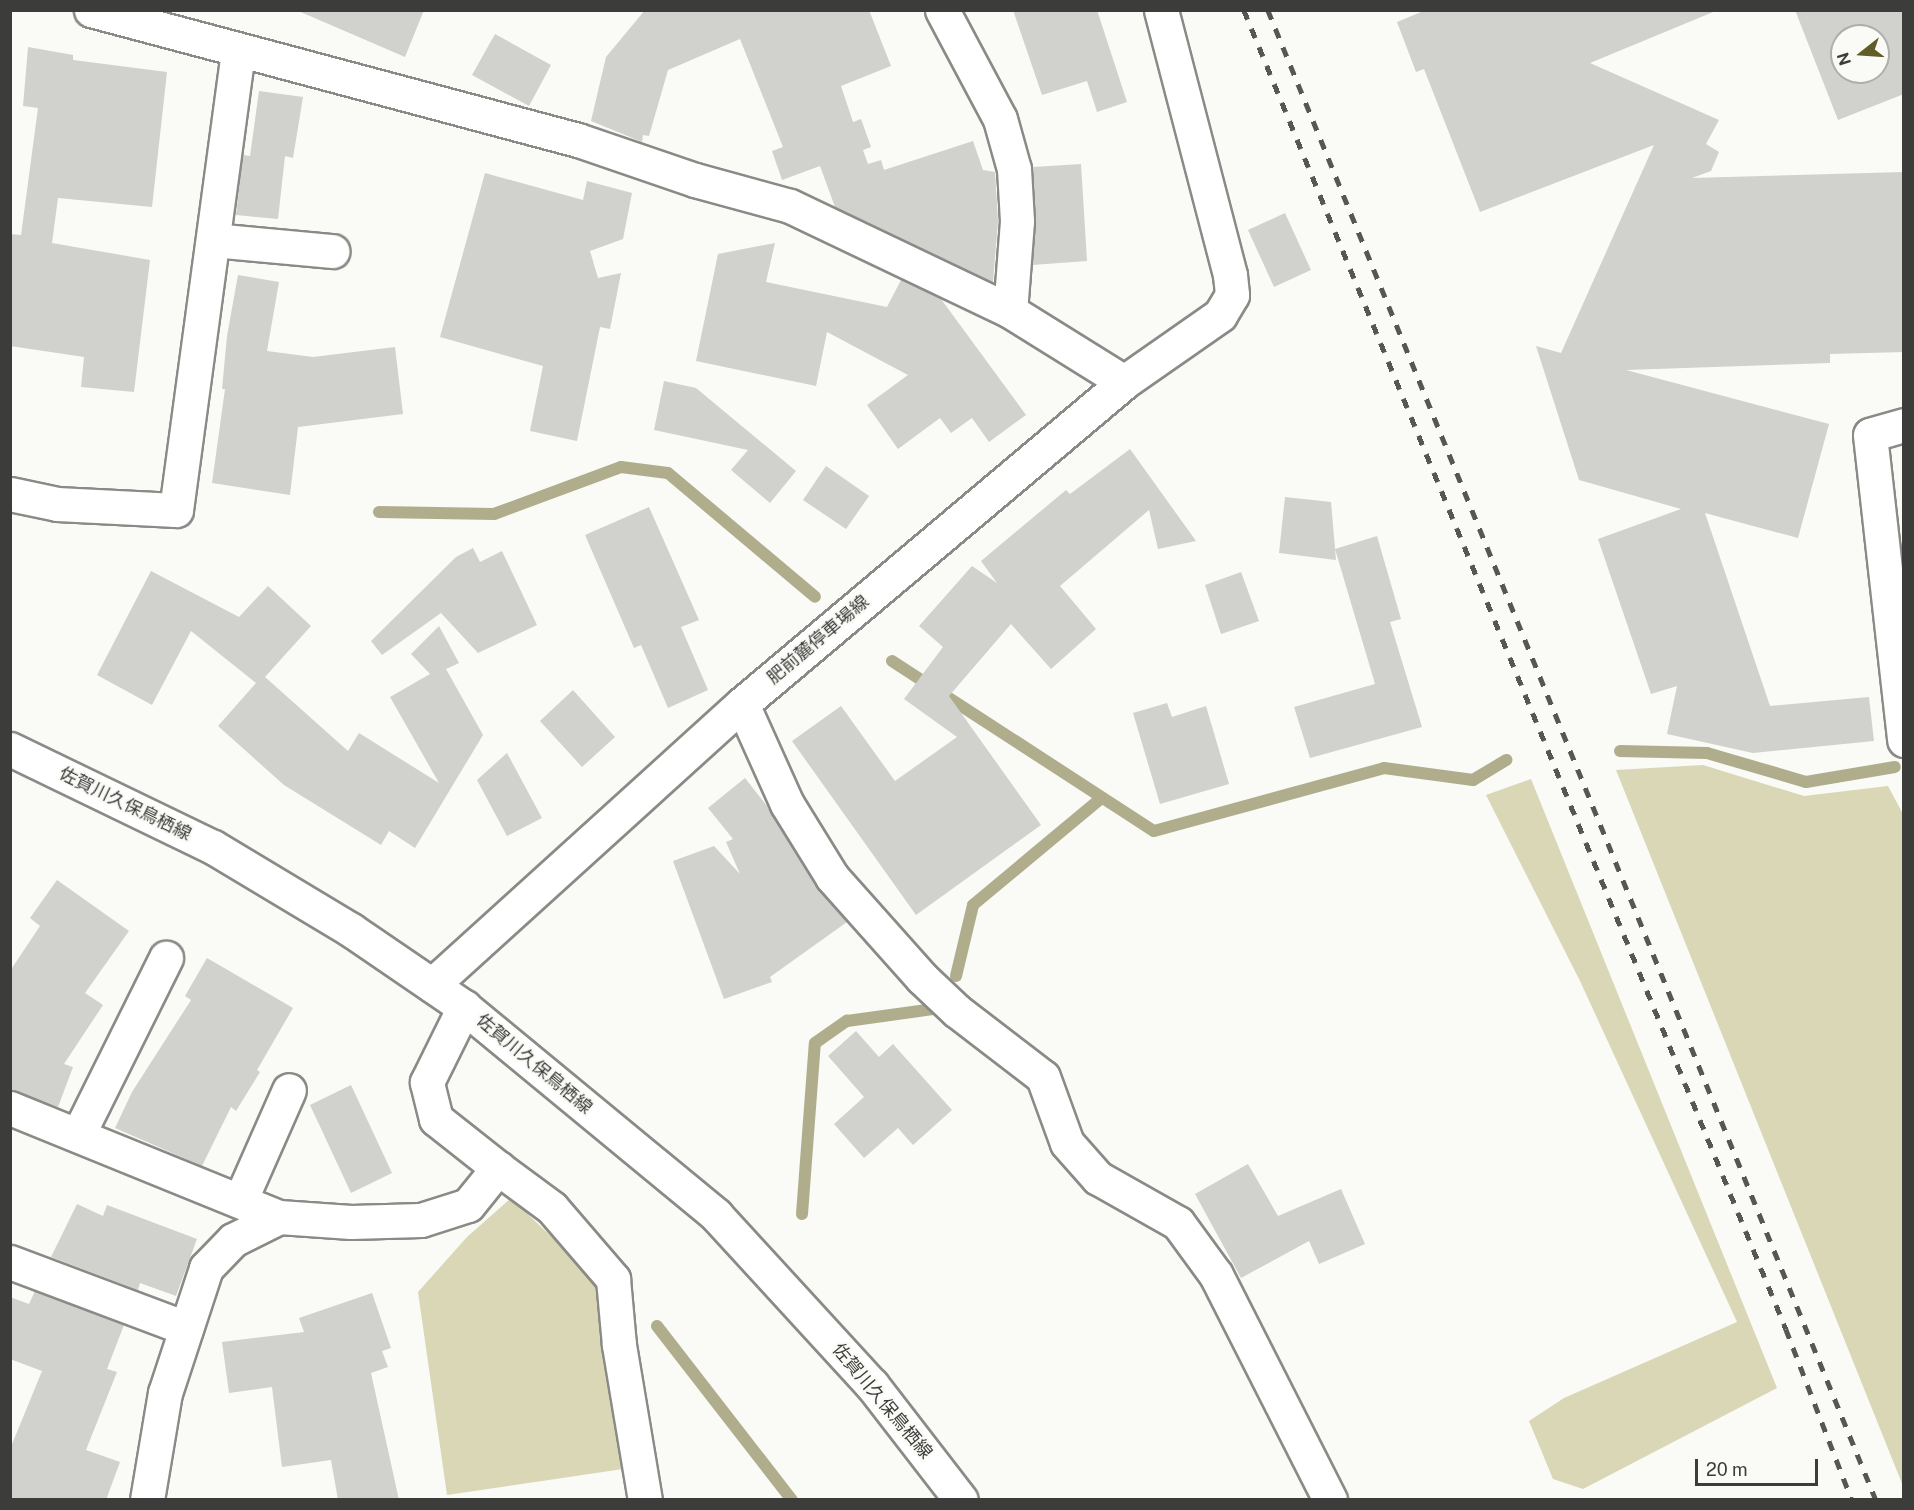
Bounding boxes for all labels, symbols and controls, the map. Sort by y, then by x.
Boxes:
north arrow [1830,24,1890,84]
text: N [1833,50,1855,68]
street label: 肥前麓停車場線 [763,591,873,689]
street label: 佐賀川久保鳥栖線 [56,763,194,845]
street label: 佐賀川久保鳥栖線 [472,1009,596,1119]
street label: 佐賀川久保鳥栖線 [827,1339,937,1463]
scale bar [1698,1447,1821,1485]
text: 20 m [1706,1459,1748,1480]

